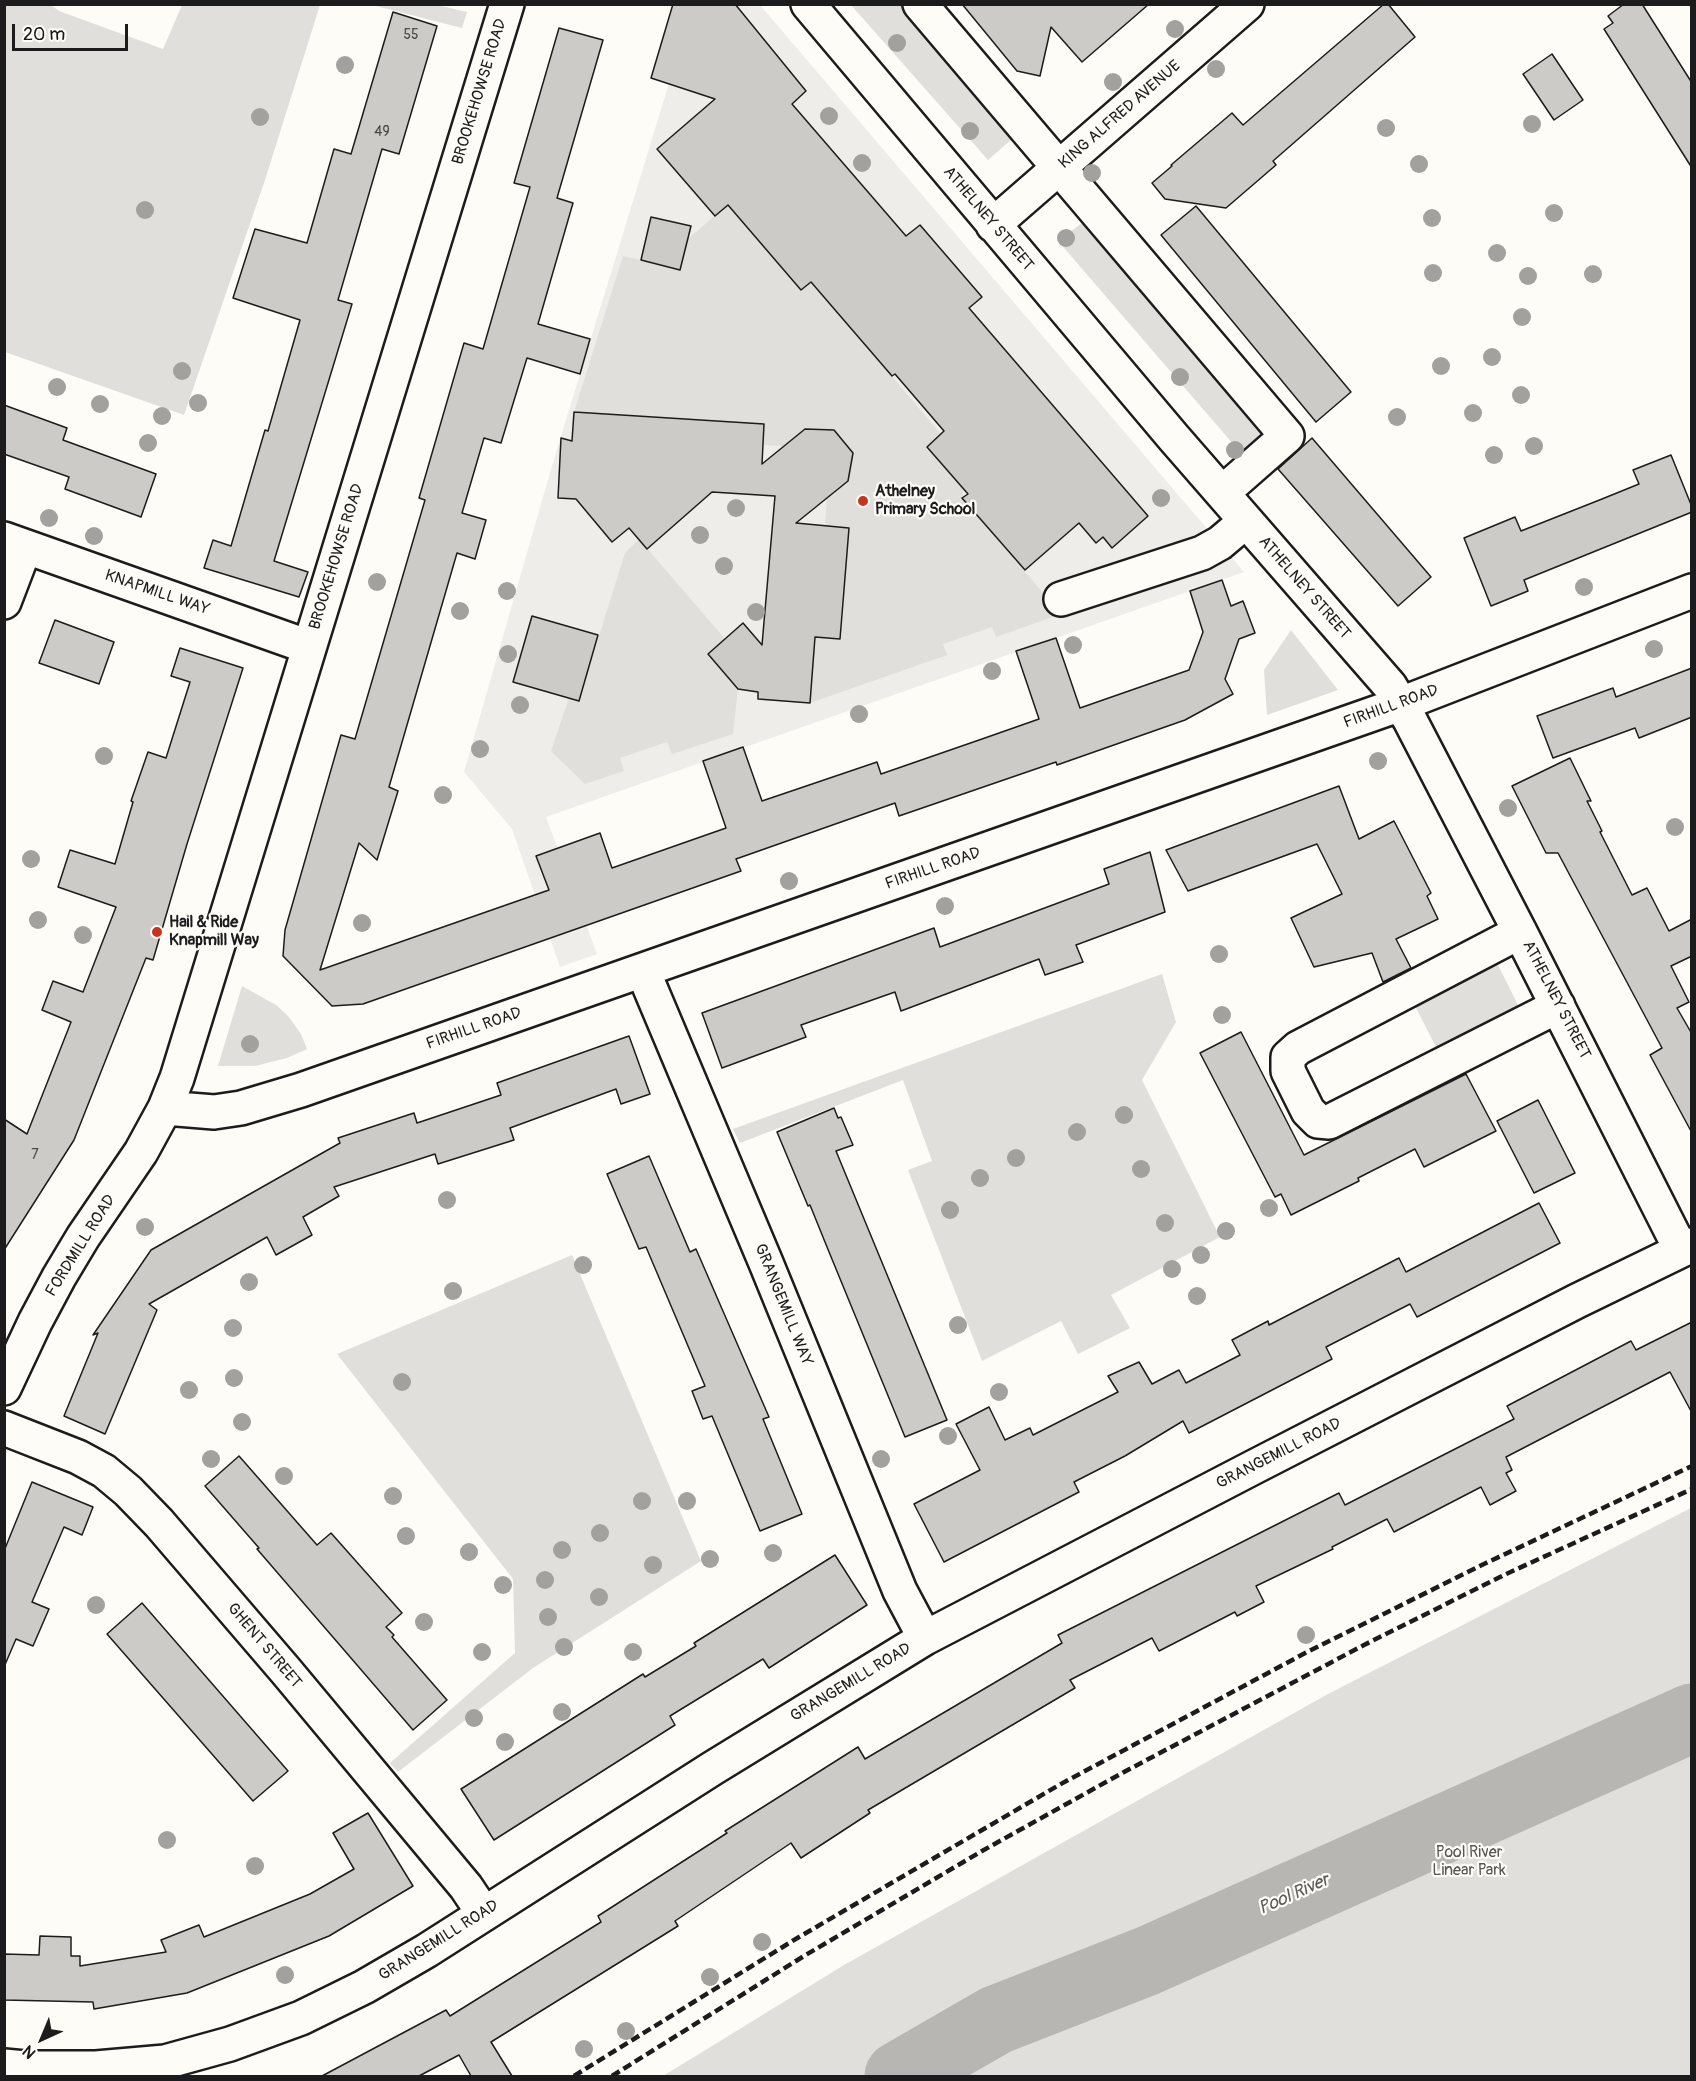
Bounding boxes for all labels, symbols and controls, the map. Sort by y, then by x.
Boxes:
scale bar [15,12,130,50]
street label: BROOKEHOWSE ROAD [449,17,511,167]
text: 20 m [23,23,65,46]
house number: 55 [403,27,419,43]
street label: KING ALFRED AVENUE [1055,57,1185,173]
house number: 49 [374,124,390,140]
street label: ATHELNEY STREET [939,163,1037,275]
street label: BROOKEHOWSE ROAD [306,482,368,632]
place label: Athelney Primary School [875,482,975,520]
marker: Athelney Primary School [856,494,870,508]
street label: ATHELNEY STREET [1254,533,1354,643]
street label: KNAPMILL WAY [102,566,212,620]
street label: FIRHILL ROAD [1341,681,1441,733]
street label: FIRHILL ROAD [883,844,983,894]
place label: Hail & Ride Knapmill Way [169,913,259,951]
marker: Hail & Ride Knapmill Way [150,925,164,939]
street label: ATHELNEY STREET [1518,938,1594,1062]
street label: FIRHILL ROAD [424,1004,524,1054]
house number: 7 [31,1147,39,1163]
street label: FORDMILL ROAD [42,1192,120,1300]
street label: GRANGEMILL WAY [750,1241,816,1369]
street label: GRANGEMILL ROAD [1213,1414,1345,1494]
street label: GHENT STREET [223,1600,305,1692]
street label: GRANGEMILL ROAD [787,1639,915,1727]
park label: Pool River Linear Park [1432,1843,1506,1881]
water label: Pool River [1255,1870,1333,1920]
street label: GRANGEMILL ROAD [376,1896,502,1986]
north arrow [12,2009,72,2069]
text: N [19,2041,40,2063]

